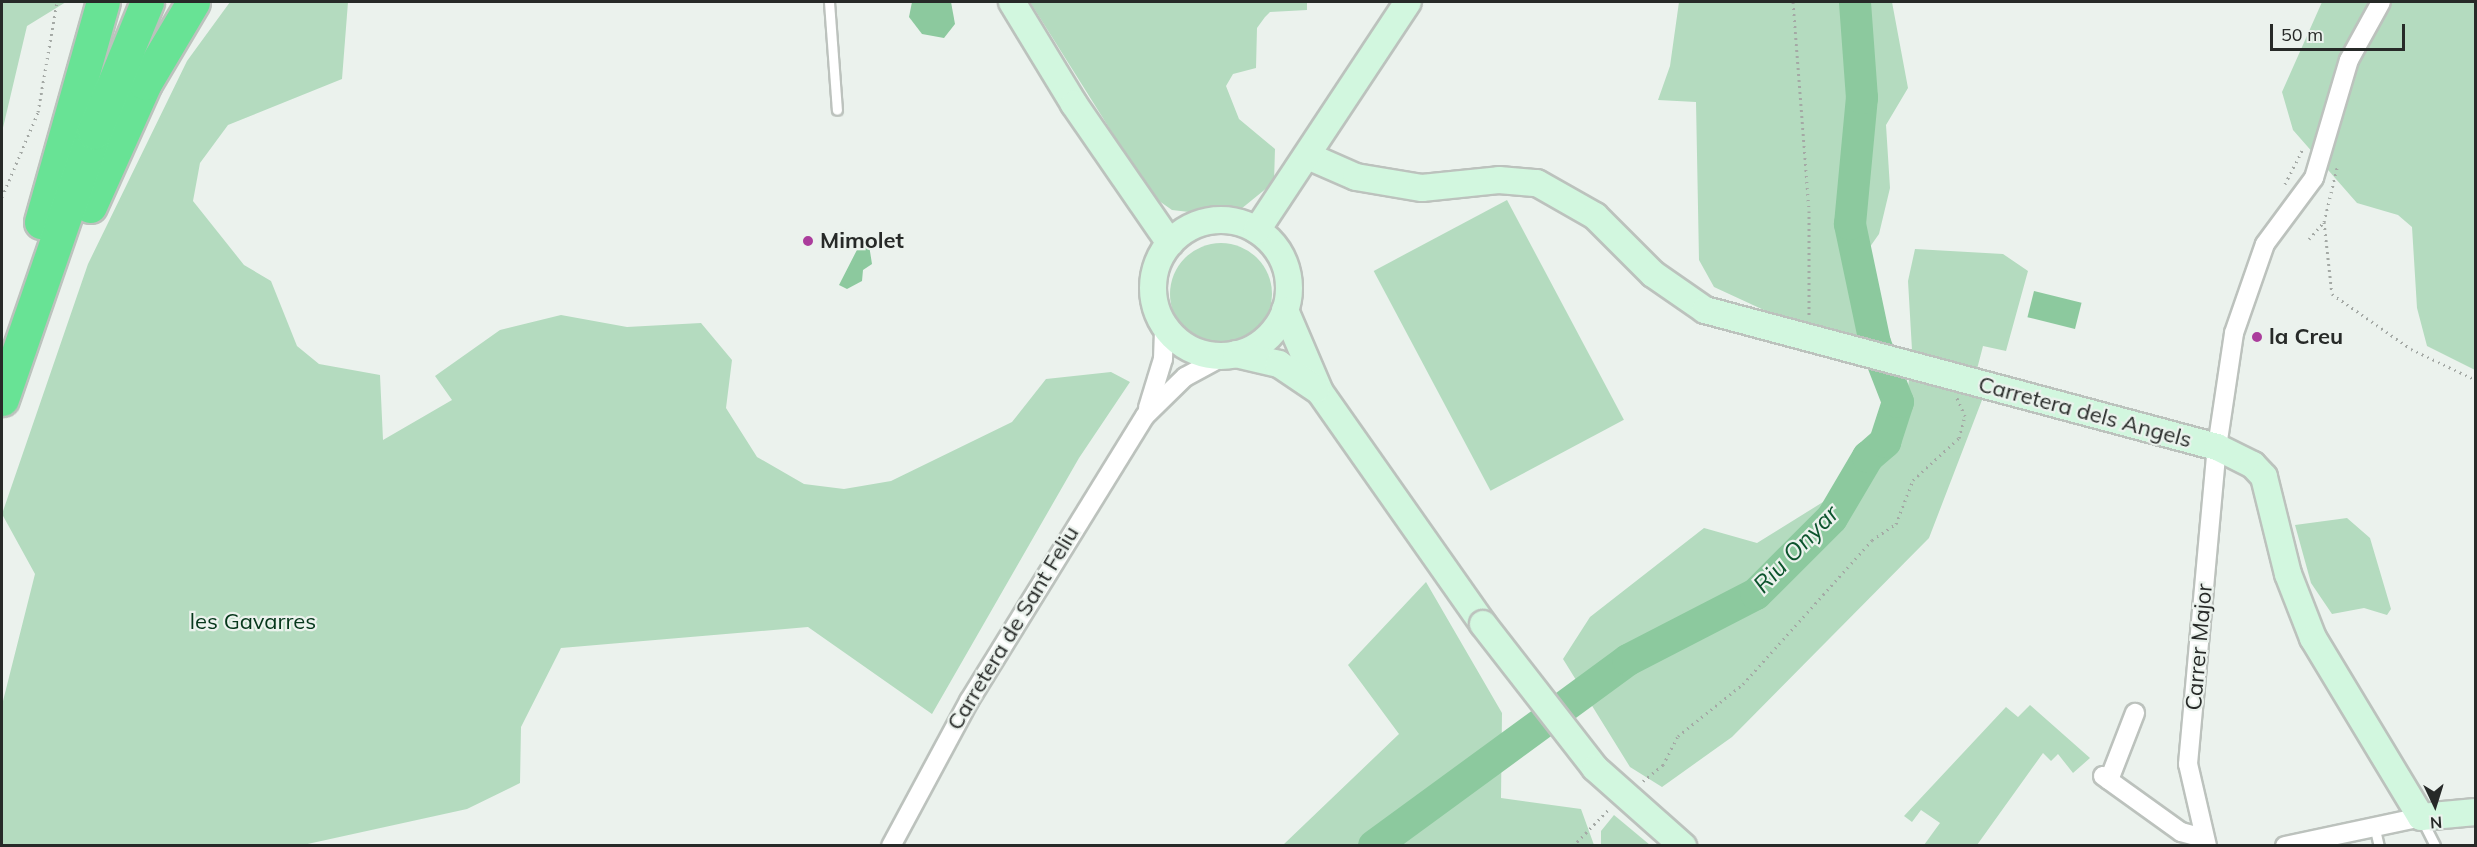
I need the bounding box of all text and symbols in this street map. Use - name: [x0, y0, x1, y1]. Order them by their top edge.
- scale bar: [2273, 12, 2408, 50]
- text: 50 m: [2281, 23, 2323, 46]
- place label: Mimolet: [820, 228, 904, 254]
- marker: Mimolet: [801, 234, 815, 248]
- place label: la Creu: [2269, 324, 2343, 350]
- marker: la Creu: [2250, 330, 2264, 344]
- street label: Carretera dels Angels: [1976, 371, 2194, 453]
- water label: Riu Onyar: [1747, 499, 1845, 599]
- street label: Carretera de Sant Feliu: [942, 521, 1084, 735]
- street label: Carrer Major: [2180, 582, 2218, 712]
- park label: les Gavarres: [190, 609, 316, 635]
- north arrow: [2405, 775, 2465, 835]
- text: N: [2430, 813, 2443, 833]

